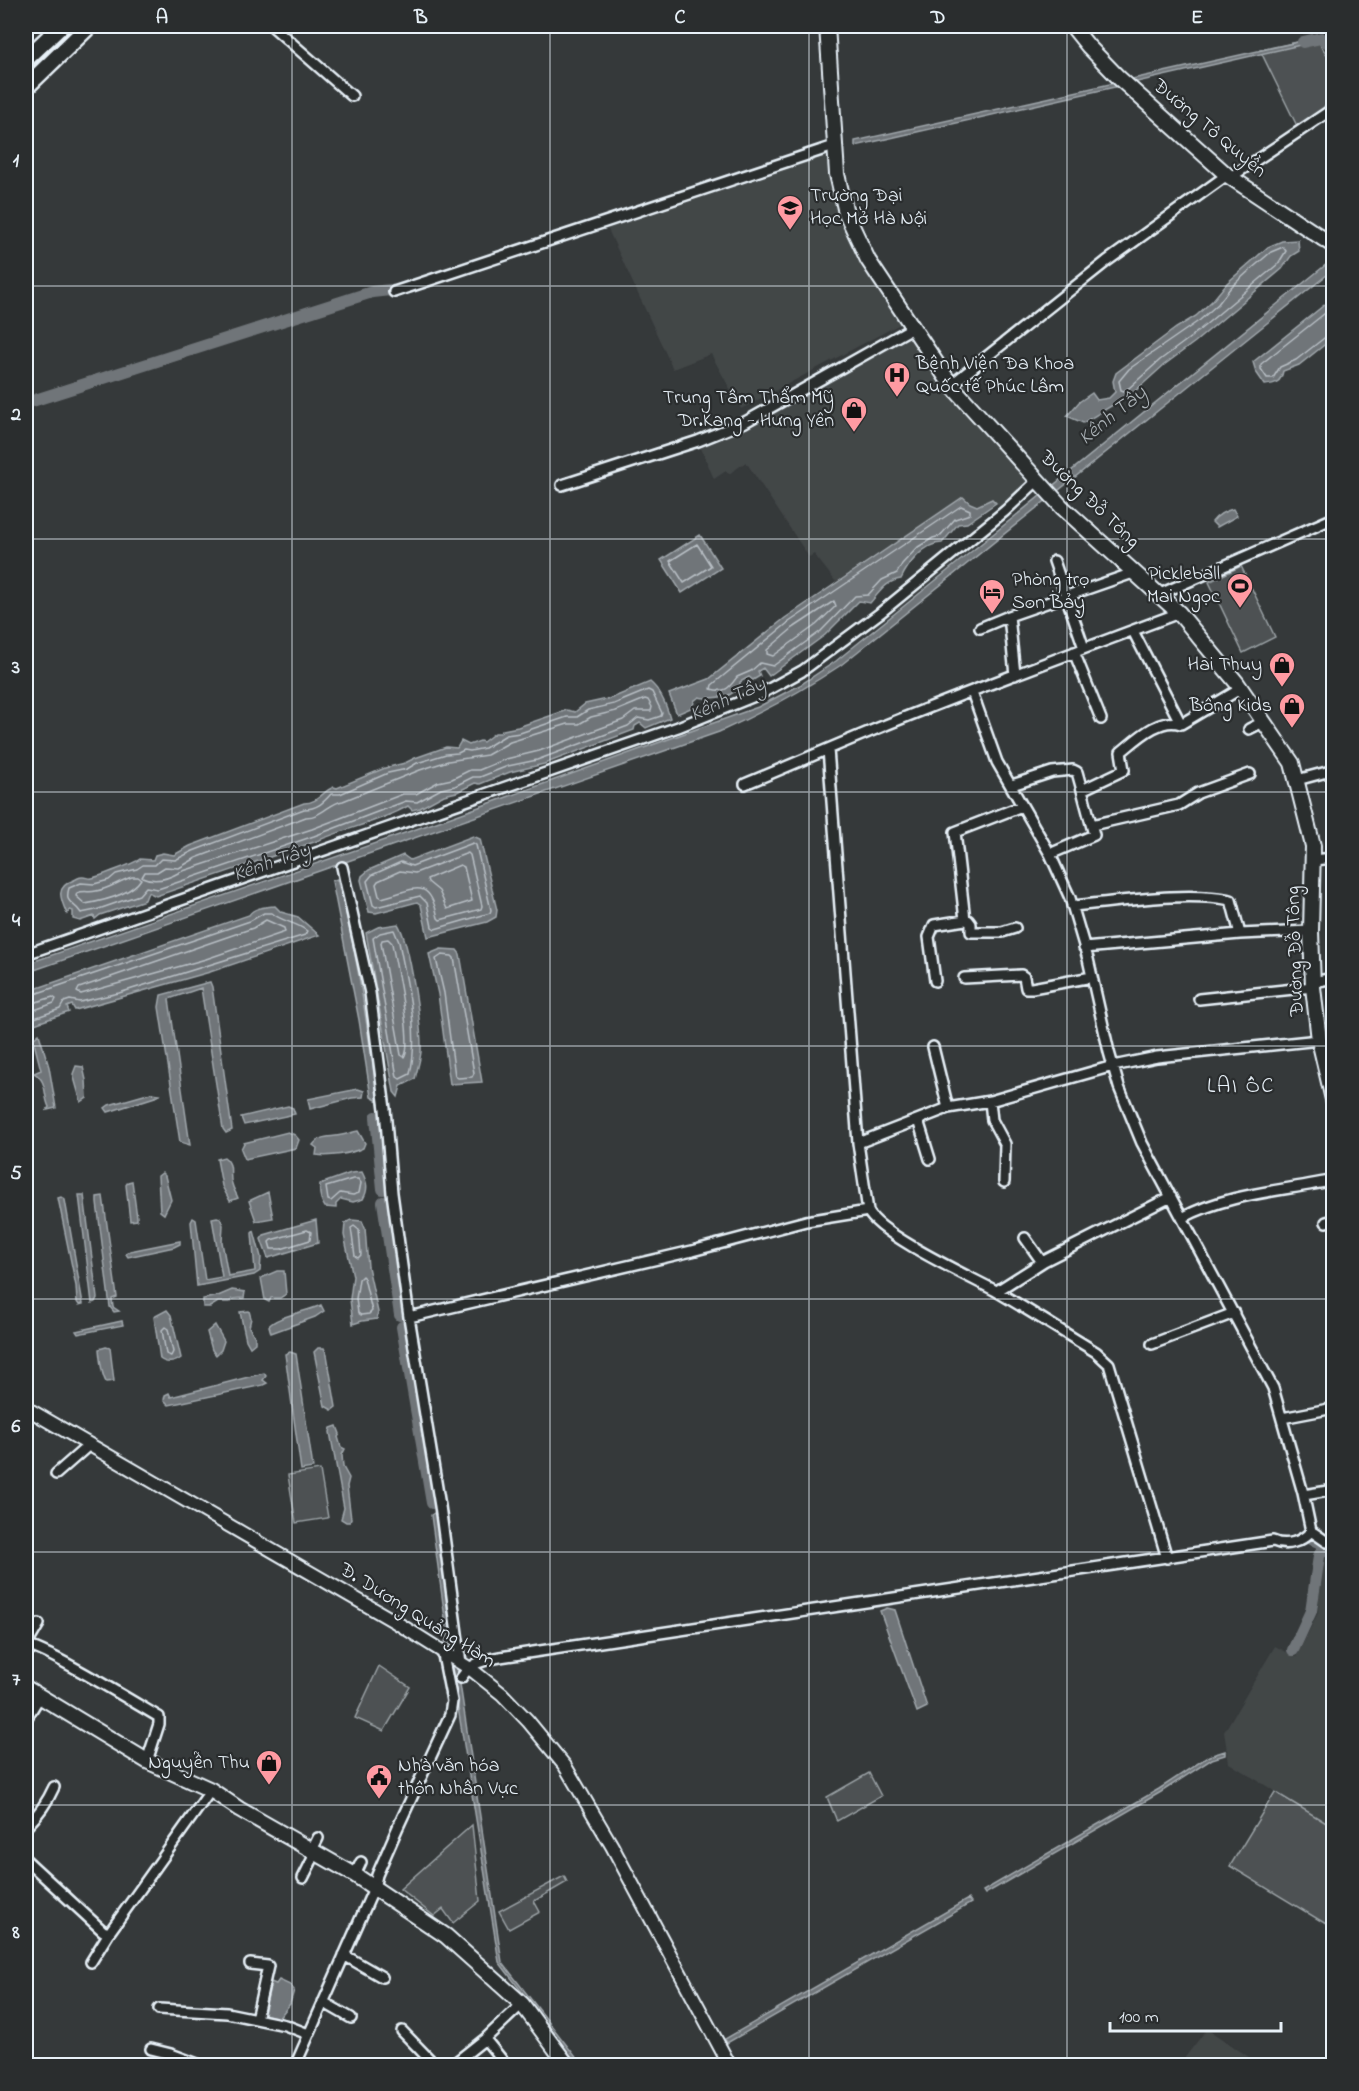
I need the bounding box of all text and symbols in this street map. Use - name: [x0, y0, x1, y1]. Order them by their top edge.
- text: A: [156, 4, 168, 33]
- text: B: [413, 4, 428, 33]
- text: C: [675, 4, 686, 33]
- text: D: [930, 4, 945, 33]
- text: E: [1191, 4, 1203, 33]
- street label: Đường Tô Quyền: [1144, 72, 1272, 186]
- text: 1: [13, 147, 20, 176]
- place label: Trường Đại Học Mở Hà Nội: [810, 182, 927, 234]
- school or university icon: Trường Đại Học Mở Hà Nội: [775, 193, 805, 231]
- place label: Bệnh Viện Đa Khoa Quốc tế Phúc Lâm: [915, 350, 1074, 402]
- hospital icon: Bệnh Viện Đa Khoa Quốc tế Phúc Lâm: [882, 360, 912, 398]
- water label: Kênh Tây: [1072, 379, 1154, 453]
- place label: Trung Tâm Thẩm Mỹ Dr.Kang - Hưng Yên: [663, 384, 834, 437]
- shop icon: Trung Tâm Thẩm Mỹ Dr.Kang - Hưng Yên: [839, 395, 869, 433]
- text: 2: [10, 401, 21, 430]
- street label: Đường Đỗ Tông: [1031, 444, 1146, 556]
- place label: Pickleball Mai Ngọc: [1147, 560, 1220, 613]
- place label: Phòng trọ Son Bảy: [1012, 566, 1089, 618]
- sports icon: Pickleball Mai Ngọc: [1225, 571, 1255, 609]
- hotel icon: Phòng trọ Son Bảy: [977, 577, 1007, 615]
- shop icon: Hai Thuy: [1267, 650, 1297, 688]
- place label: Hai Thuy: [1188, 651, 1262, 680]
- text: 3: [11, 654, 20, 683]
- water label: Kênh Tây: [685, 670, 771, 730]
- shop icon: Bông Kids: [1277, 691, 1307, 729]
- place label: Bông Kids: [1189, 692, 1272, 722]
- water label: Kênh Tây: [229, 836, 315, 890]
- street label: Đường Đỗ Tông: [1279, 885, 1314, 1018]
- text: 4: [12, 907, 21, 936]
- district label: LAI ỐC: [1207, 1071, 1275, 1103]
- text: 5: [10, 1160, 22, 1189]
- text: 6: [12, 1413, 21, 1442]
- street label: Đ. Dương Quảng Hàm: [332, 1556, 501, 1677]
- text: 7: [12, 1666, 21, 1695]
- shop icon: Nguyễn Thu: [254, 1748, 284, 1786]
- place label: Nguyễn Thu: [148, 1749, 250, 1779]
- place label: Nhà văn hóa thôn Nhân Vực: [398, 1752, 518, 1804]
- public building icon: Nhà văn hóa thôn Nhân Vực: [364, 1762, 394, 1800]
- text: 8: [11, 1919, 20, 1948]
- scale bar: [1110, 1995, 1281, 2033]
- text: 100 m: [1119, 2005, 1159, 2031]

